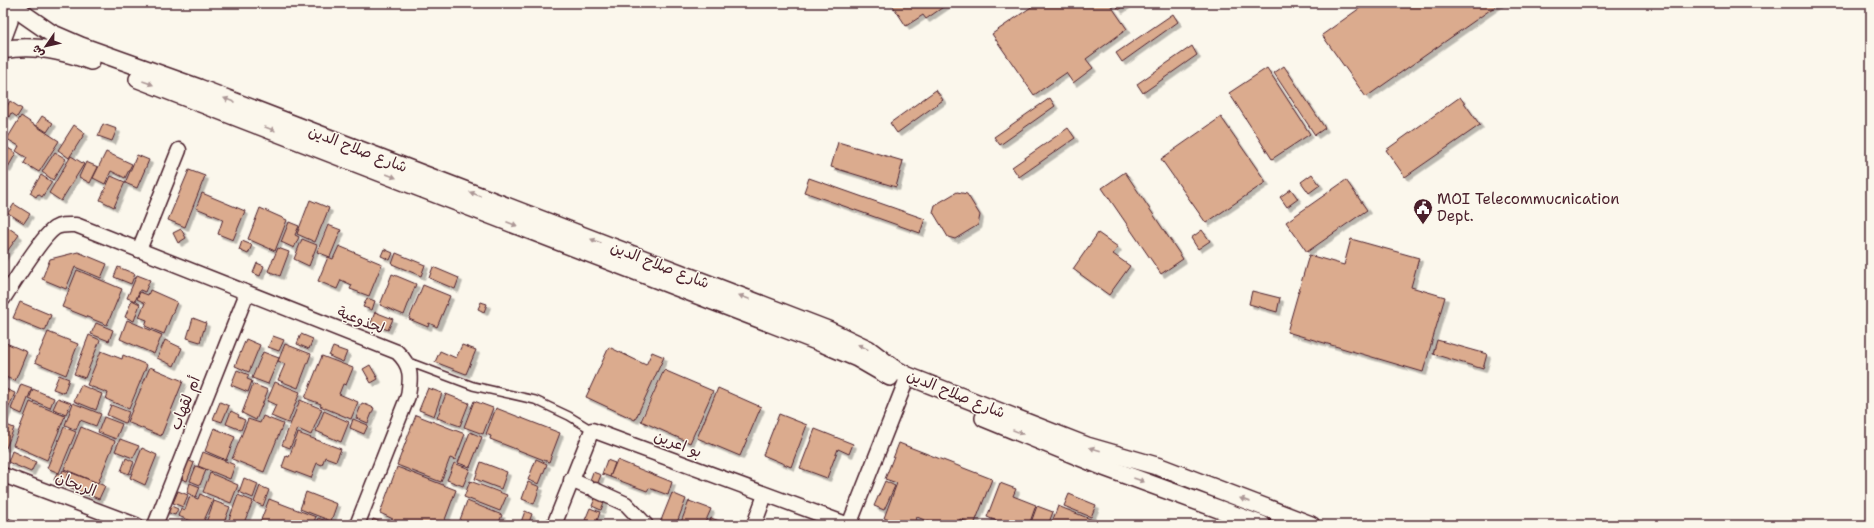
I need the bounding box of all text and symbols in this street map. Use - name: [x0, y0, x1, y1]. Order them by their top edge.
- north arrow: [26, 26, 66, 66]
- text: ش: [29, 42, 48, 61]
- one-way arrow: [143, 80, 155, 86]
- one-way arrow: [222, 96, 234, 102]
- street label: شارع صلاح الدين: [306, 121, 410, 177]
- one-way arrow: [264, 127, 276, 133]
- one-way arrow: [385, 174, 397, 180]
- place label: MOI Telecommucnication Dept.: [1437, 189, 1620, 226]
- one-way arrow: [468, 191, 480, 197]
- public building icon: MOI Telecommucnication Dept.: [1412, 197, 1434, 225]
- one-way arrow: [506, 221, 518, 227]
- one-way arrow: [590, 237, 602, 243]
- street label: شارع صلاح الدين: [608, 237, 712, 293]
- one-way arrow: [737, 294, 749, 300]
- street label: لجذوعية: [334, 302, 388, 338]
- one-way arrow: [858, 344, 869, 350]
- street label: شارع صلاح الدين: [904, 365, 1008, 423]
- street label: أم لقهاب: [165, 373, 206, 433]
- street label: بو اعرين: [651, 426, 705, 462]
- one-way arrow: [1012, 429, 1023, 435]
- one-way arrow: [1089, 446, 1101, 452]
- street label: الريحان: [53, 467, 99, 501]
- one-way arrow: [1133, 477, 1145, 483]
- one-way arrow: [1238, 496, 1250, 502]

